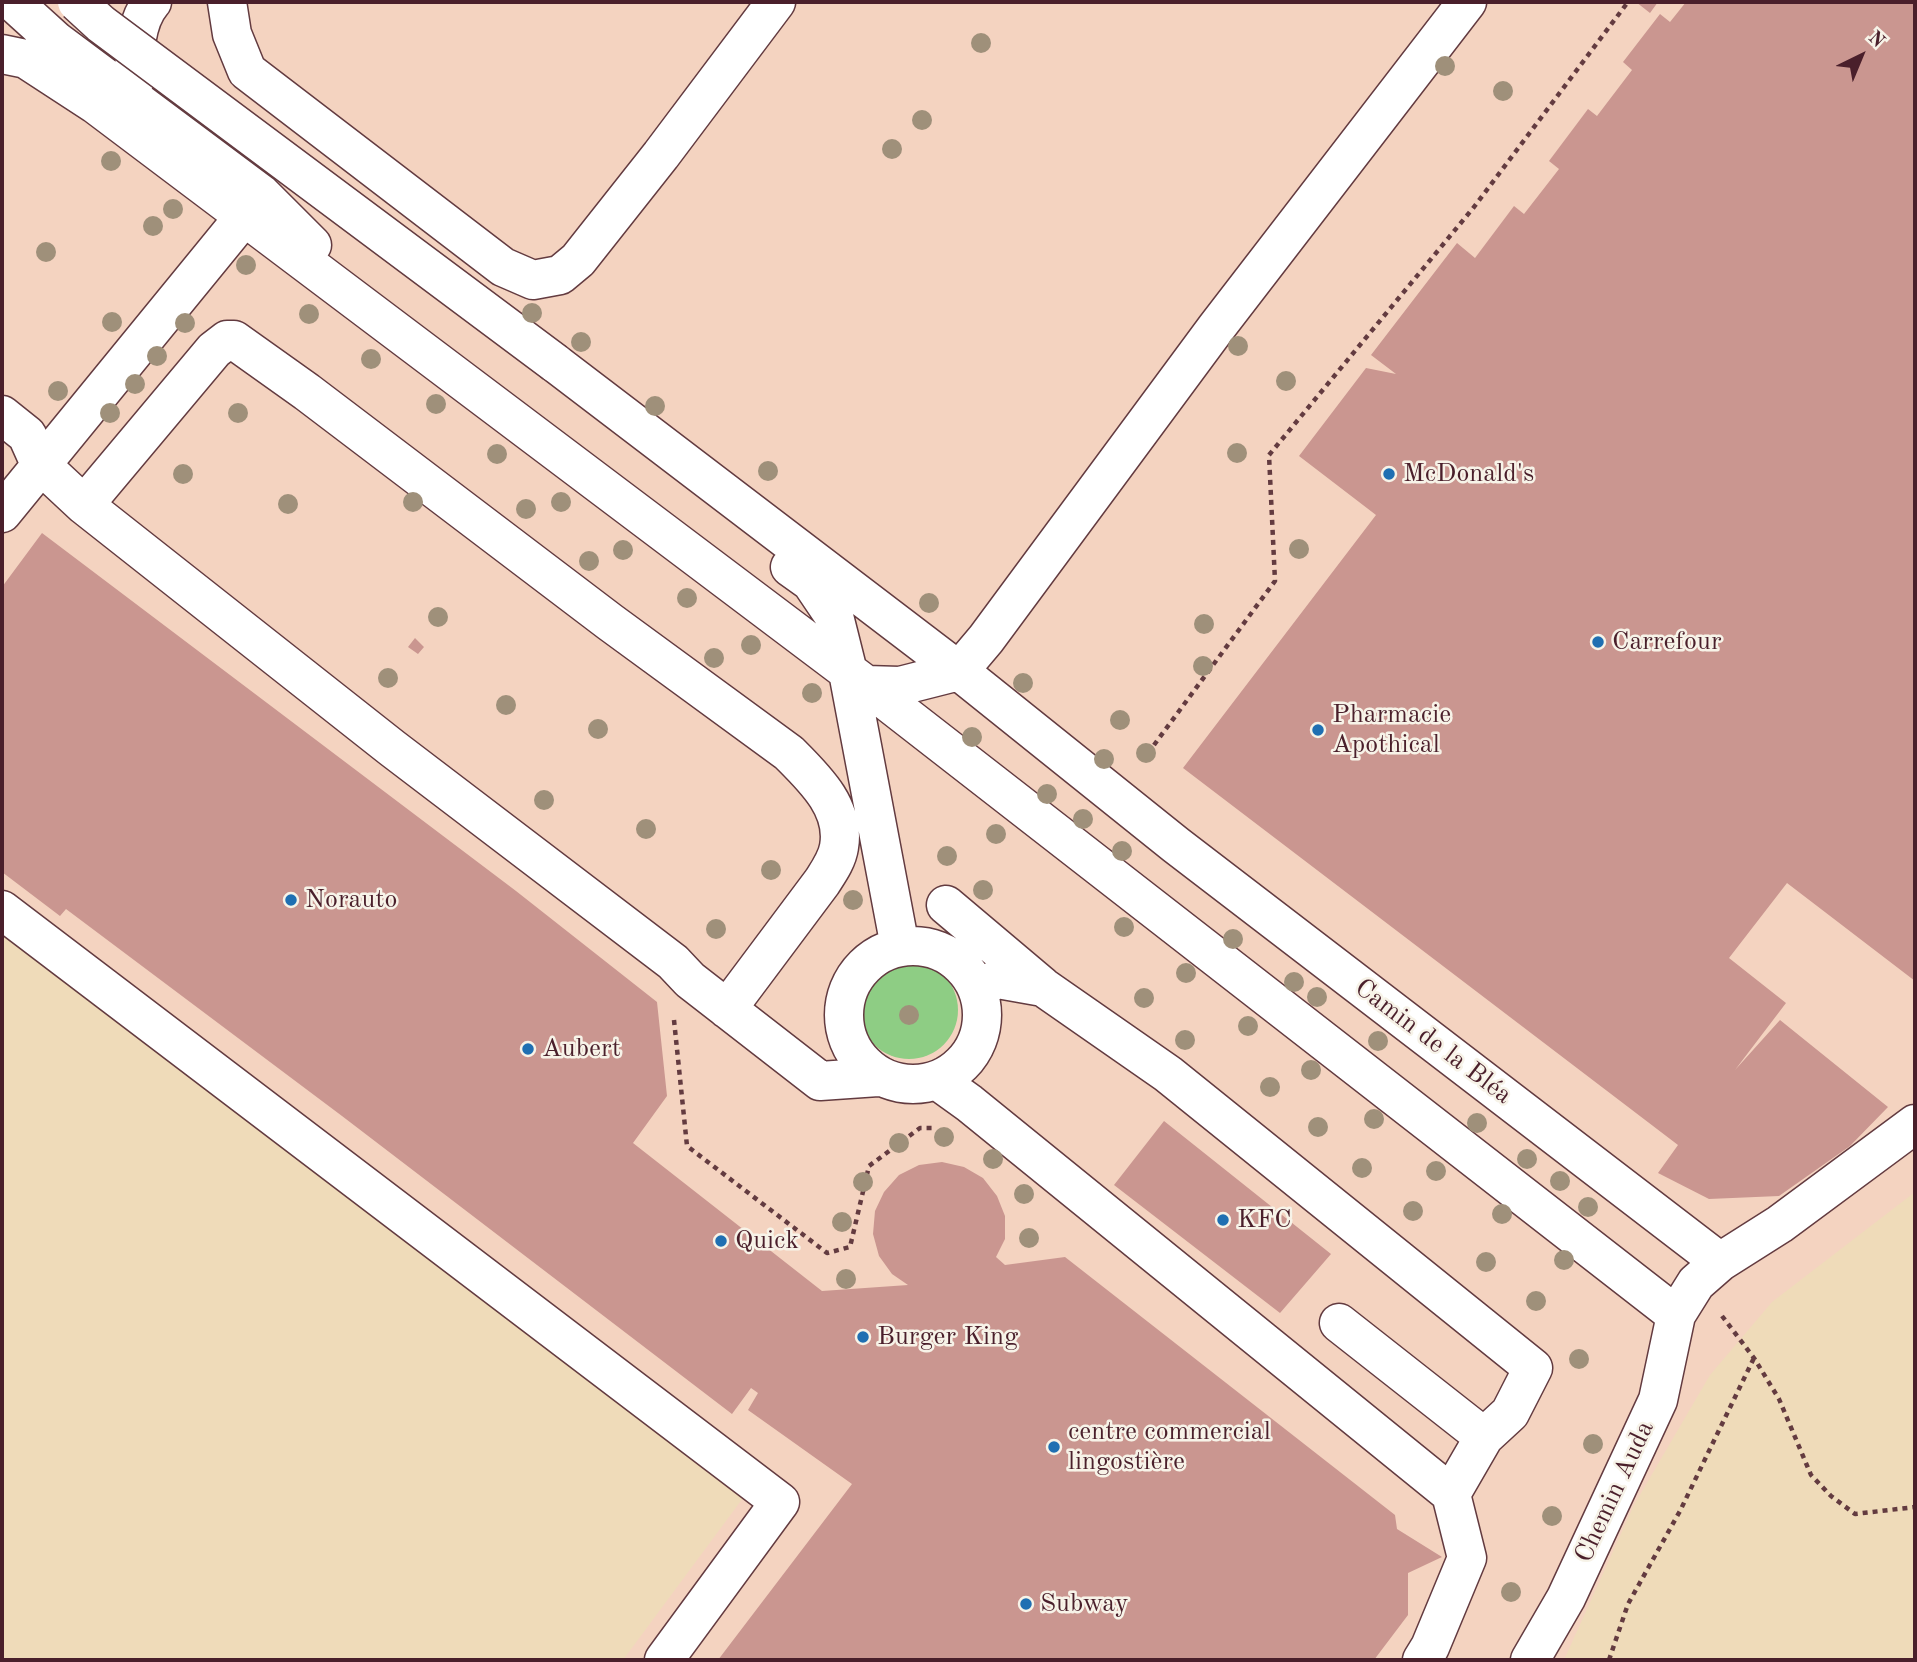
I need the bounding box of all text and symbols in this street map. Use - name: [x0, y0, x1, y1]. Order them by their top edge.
- north arrow: [1826, 21, 1896, 91]
- text: N: [1864, 28, 1887, 52]
- place label: McDonald's: [1403, 458, 1534, 490]
- marker: McDonald's: [1381, 466, 1397, 482]
- place label: Carrefour: [1612, 626, 1722, 658]
- marker: Carrefour: [1590, 634, 1606, 650]
- place label: Pharmacie Apothical: [1332, 699, 1451, 760]
- marker: Pharmacie Apothical: [1310, 722, 1326, 738]
- place label: Norauto: [305, 884, 397, 916]
- marker: Norauto: [283, 892, 299, 908]
- street label: Camin de la Bléa: [1348, 973, 1518, 1111]
- place label: Aubert: [542, 1033, 621, 1065]
- marker: Aubert: [520, 1041, 536, 1057]
- place label: KFC: [1237, 1204, 1292, 1236]
- marker: KFC: [1215, 1212, 1231, 1228]
- place label: Quick: [735, 1225, 799, 1257]
- marker: Quick: [713, 1233, 729, 1249]
- place label: Burger King: [877, 1321, 1018, 1353]
- marker: Burger King: [855, 1329, 871, 1345]
- place label: centre commercial lingostière: [1068, 1416, 1271, 1478]
- street label: Chemin Auda: [1569, 1416, 1661, 1568]
- marker: centre commercial lingostière: [1046, 1439, 1062, 1455]
- place label: Subway: [1040, 1588, 1128, 1620]
- marker: Subway: [1018, 1596, 1034, 1612]

